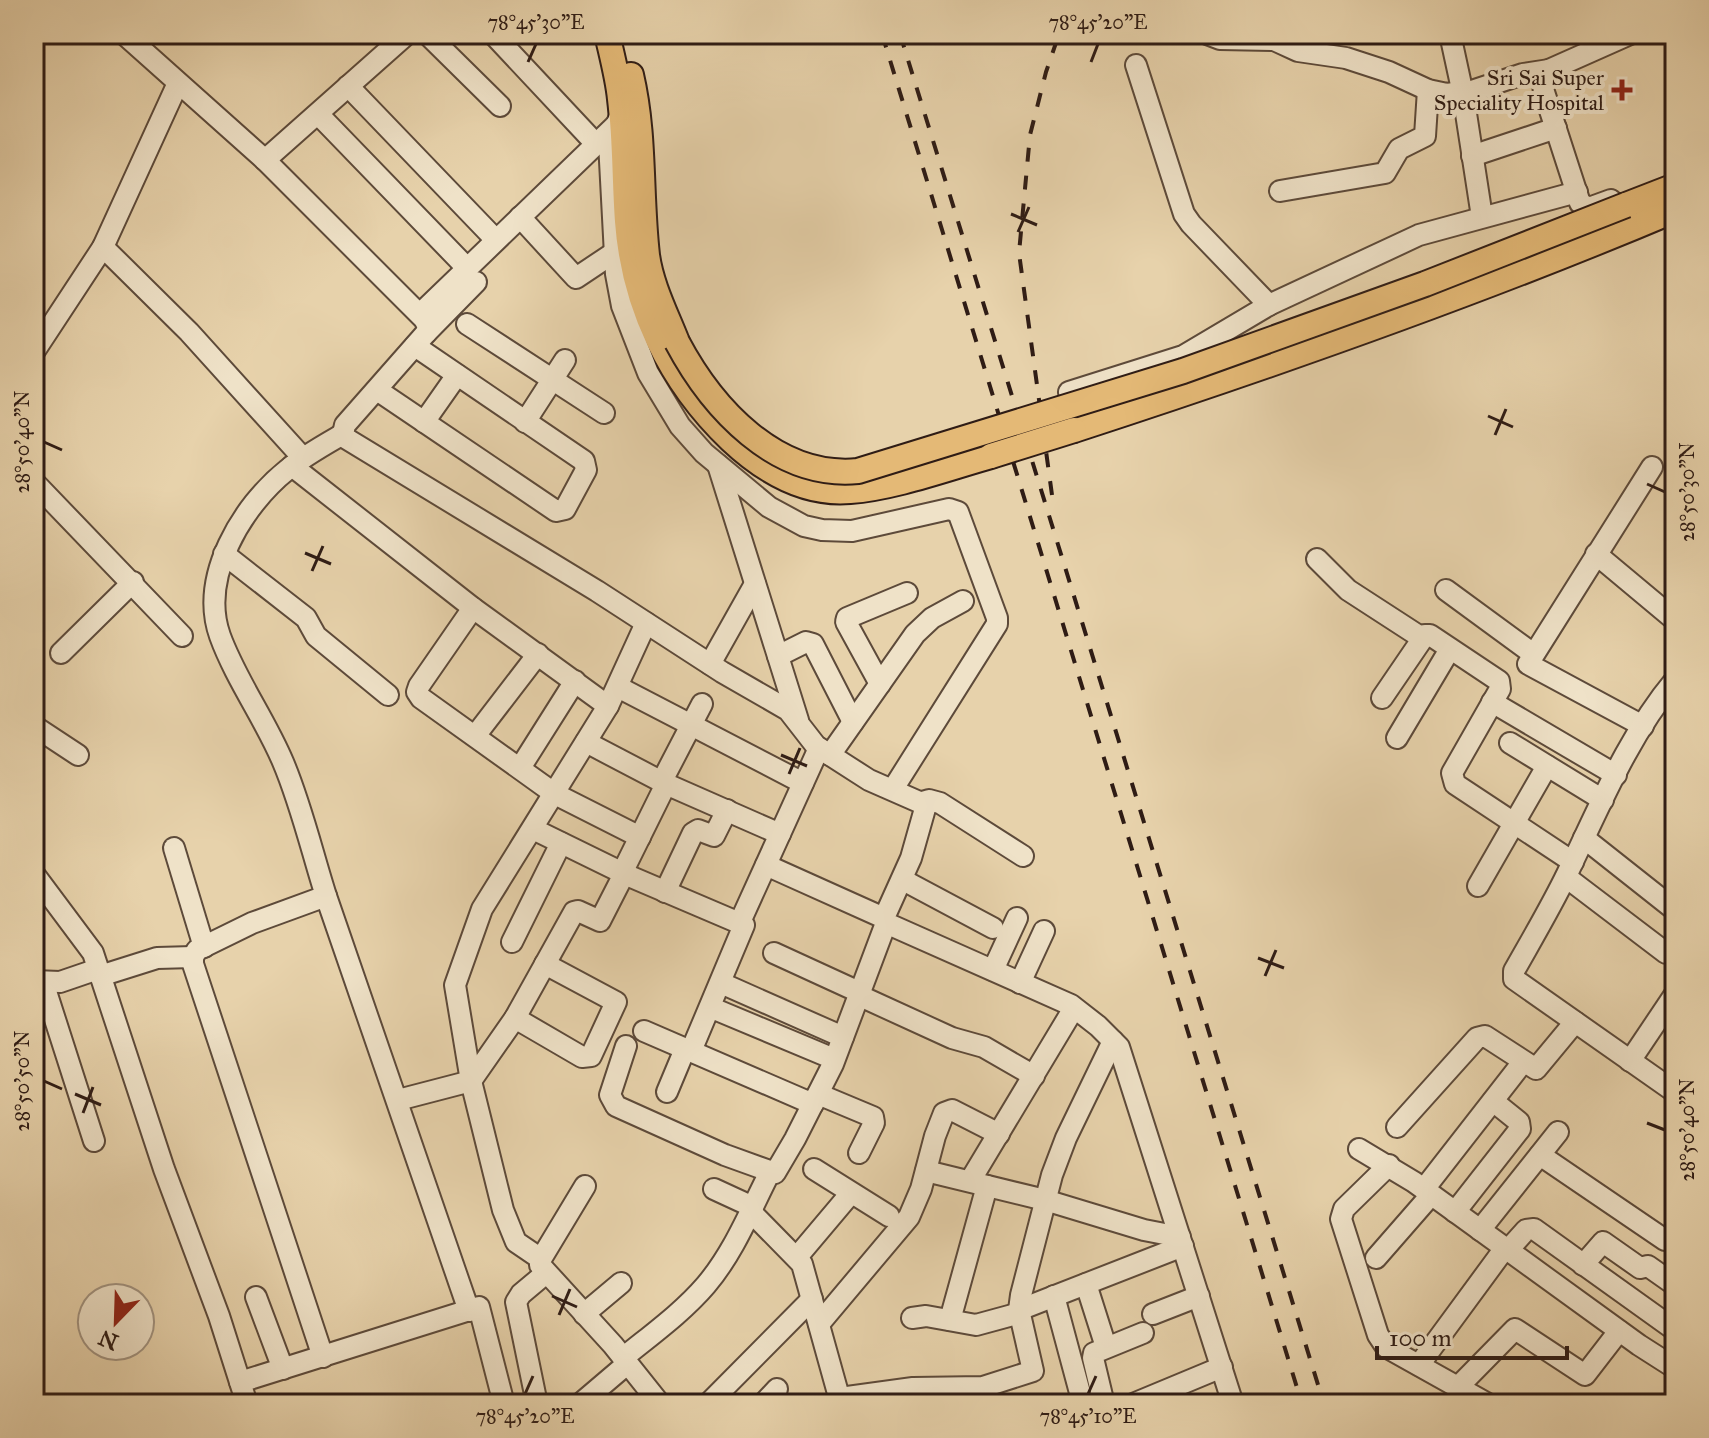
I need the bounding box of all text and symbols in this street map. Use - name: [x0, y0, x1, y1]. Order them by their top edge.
- text: 78°45'30"E: [487, 10, 585, 34]
- text: 78°45'20"E: [1048, 10, 1148, 34]
- place label: Sri Sai Super Speciality Hospital: [1434, 64, 1605, 116]
- marker: Sri Sai Super Speciality Hospital: [1611, 79, 1633, 101]
- text: 28°50'40"N: [10, 391, 34, 493]
- text: 28°50'30"N: [1675, 442, 1699, 542]
- text: 28°50'50"N: [10, 1031, 34, 1131]
- text: 28°50'40"N: [1675, 1079, 1699, 1181]
- north arrow: [76, 1282, 156, 1362]
- scale bar: [1377, 1310, 1567, 1360]
- text: 100 m: [1389, 1323, 1452, 1353]
- text: N: [94, 1324, 122, 1356]
- text: 78°45'20"E: [475, 1404, 575, 1428]
- text: 78°45'10"E: [1039, 1404, 1137, 1428]

